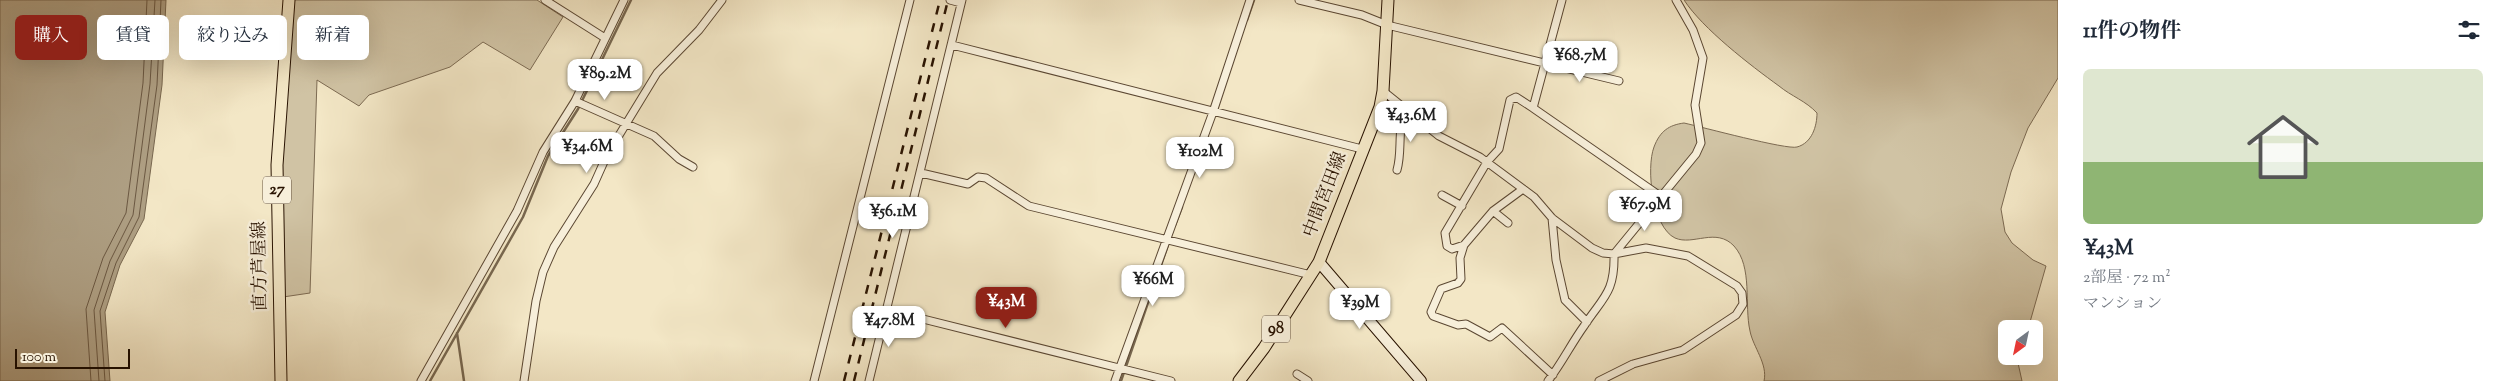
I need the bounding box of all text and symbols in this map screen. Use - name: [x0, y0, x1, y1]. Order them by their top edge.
- chip: 購入: [15, 15, 87, 60]
- chip: 賃貸: [97, 15, 169, 60]
- chip: 絞り込み: [179, 15, 287, 60]
- chip: 新着: [297, 15, 369, 60]
- icon: filters: [2455, 16, 2483, 44]
- text: 11件の物件: [2083, 17, 2181, 47]
- pin: ¥68.7M: [1539, 41, 1621, 83]
- text: ¥68.7M: [1554, 45, 1606, 68]
- pin: ¥89.2M: [564, 58, 646, 101]
- text: ¥89.2M: [578, 63, 632, 86]
- pin: ¥43.6M: [1370, 100, 1452, 143]
- icon: home: [2238, 102, 2328, 192]
- text: ¥43.6M: [1386, 105, 1436, 128]
- pin: ¥34.6M: [546, 132, 628, 174]
- text: ¥34.6M: [561, 136, 613, 159]
- pin: ¥102M: [1165, 136, 1235, 179]
- text: ¥102M: [1177, 141, 1223, 164]
- street label: 中間宮田線: [1298, 148, 1354, 242]
- road number: 27: [263, 176, 291, 204]
- pin: ¥67.9M: [1604, 190, 1686, 232]
- text: ¥67.9M: [1619, 194, 1671, 217]
- pin: ¥56.1M: [852, 196, 934, 239]
- text: ¥56.1M: [869, 201, 917, 224]
- street label: 直方芦屋線: [247, 221, 275, 311]
- text: ¥43M: [2083, 234, 2134, 264]
- pin: ¥66M: [1123, 264, 1183, 307]
- text: 2部屋 · 72 m²: [2083, 267, 2171, 290]
- text: ¥66M: [1132, 269, 1174, 292]
- pin: ¥43M: [976, 286, 1036, 329]
- pin: ¥39M: [1330, 288, 1390, 330]
- text: ¥43M: [987, 291, 1025, 314]
- text: ¥39M: [1340, 292, 1380, 315]
- text: マンション: [2083, 293, 2162, 316]
- pin: ¥47.8M: [848, 306, 930, 348]
- text: ¥47.8M: [863, 310, 915, 333]
- road number: 98: [1262, 316, 1290, 342]
- north arrow: [1998, 320, 2042, 365]
- map controls: [1998, 320, 2043, 365]
- scale bar: [15, 346, 130, 369]
- text: 100 m: [22, 348, 56, 368]

